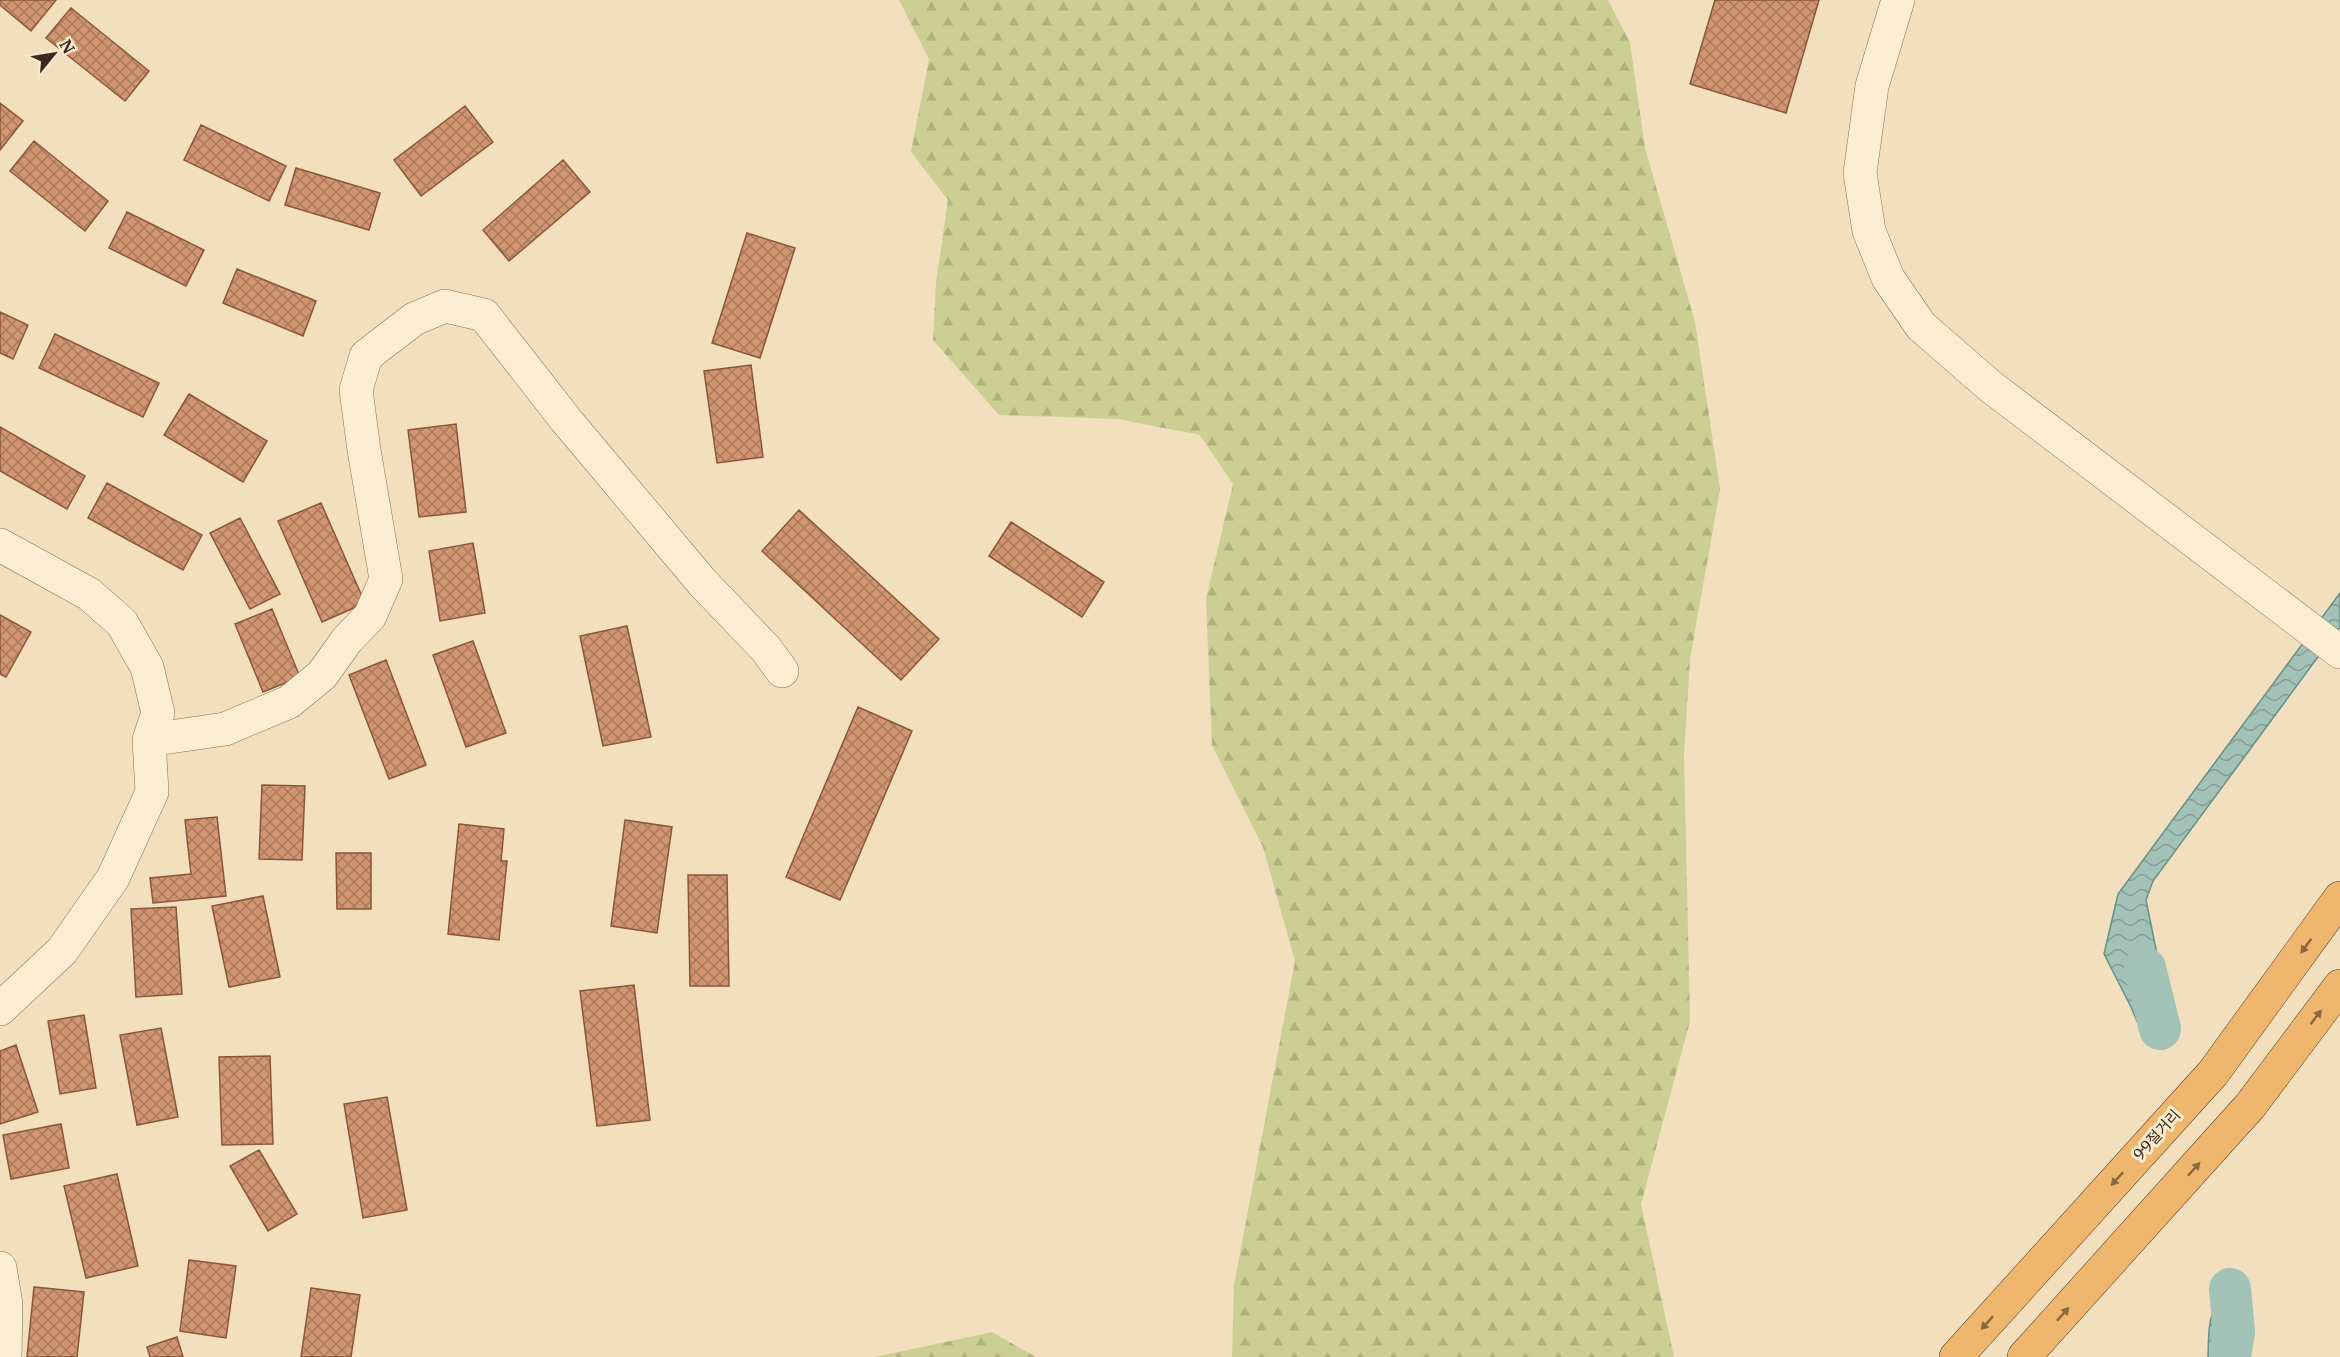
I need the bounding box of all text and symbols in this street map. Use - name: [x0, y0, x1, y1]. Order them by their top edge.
- north arrow: [24, 24, 84, 84]
- text: N: [55, 36, 79, 57]
- one-way arrow: [2300, 938, 2312, 953]
- one-way arrow: [2310, 1010, 2322, 1025]
- street label: 9·9절거리: [2129, 1106, 2184, 1164]
- one-way arrow: [2187, 1162, 2200, 1177]
- one-way arrow: [2110, 1171, 2124, 1186]
- one-way arrow: [2056, 1306, 2070, 1321]
- one-way arrow: [1980, 1316, 1994, 1331]

